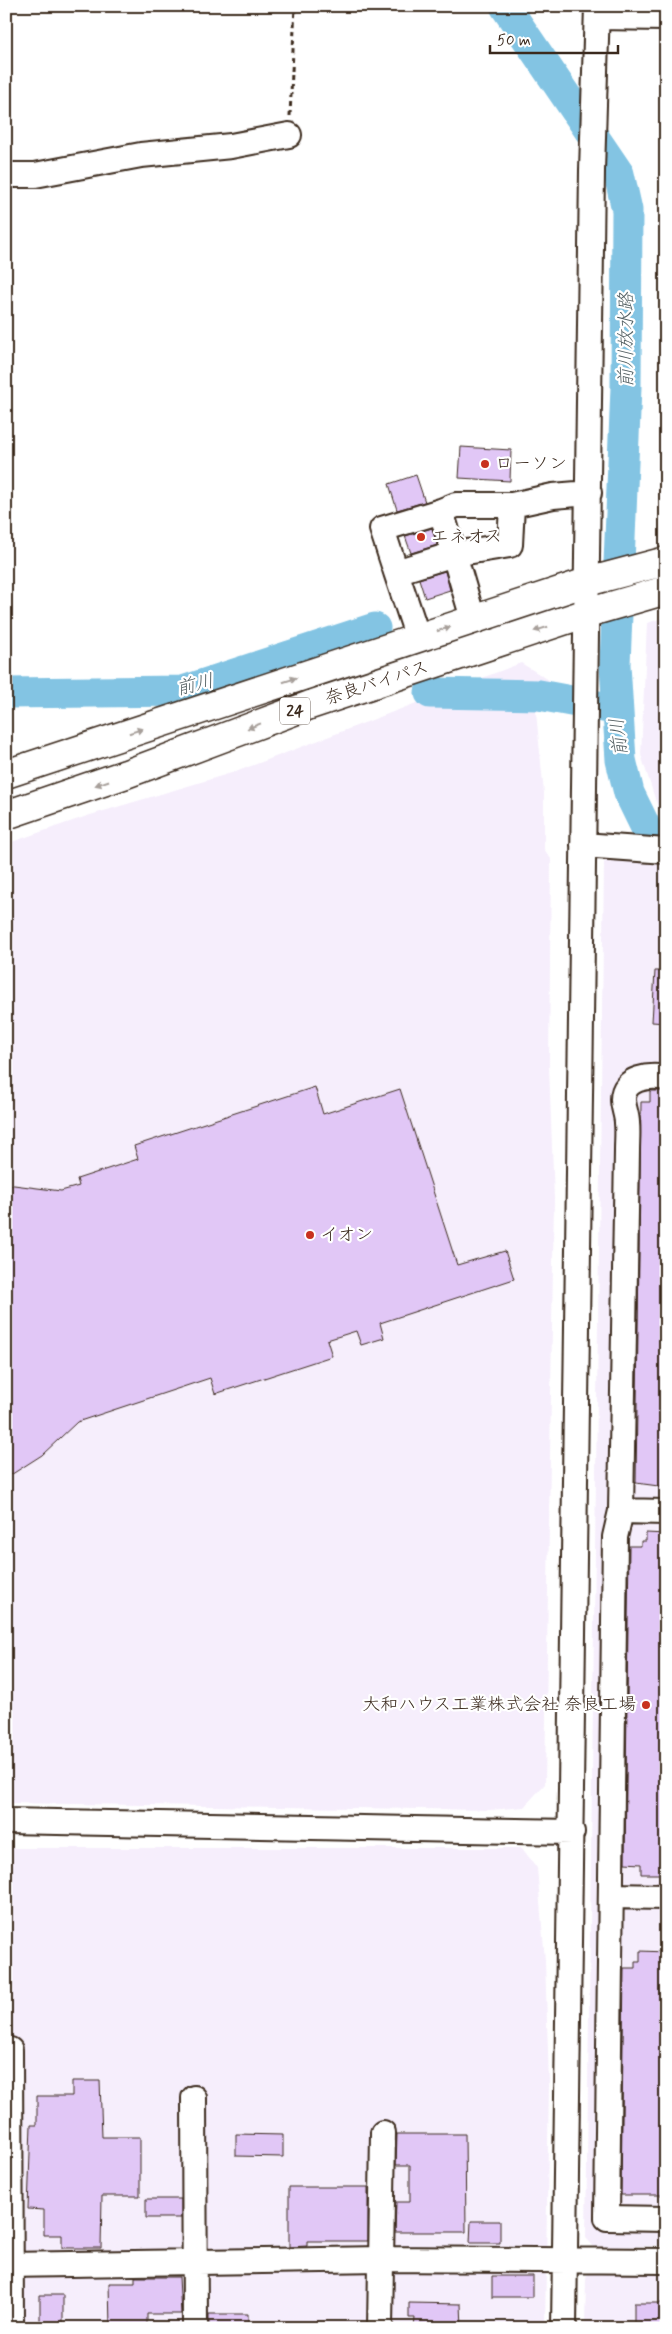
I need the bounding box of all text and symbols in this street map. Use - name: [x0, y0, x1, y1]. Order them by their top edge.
- scale bar: [490, 22, 617, 54]
- text: 50 m: [497, 31, 531, 51]
- water label: 前川放水路: [614, 292, 639, 388]
- place label: ローソン: [495, 452, 567, 476]
- marker: ローソン: [479, 458, 491, 470]
- place label: エネオス: [431, 525, 502, 549]
- marker: エネオス: [415, 531, 427, 543]
- one-way arrow: [437, 625, 452, 633]
- one-way arrow: [533, 626, 548, 633]
- street label: 奈良バイパス: [322, 655, 432, 711]
- water label: 前川: [174, 669, 216, 701]
- one-way arrow: [282, 676, 297, 683]
- road number: 24: [280, 698, 310, 724]
- water label: 前川: [604, 717, 634, 757]
- one-way arrow: [247, 723, 262, 730]
- one-way arrow: [128, 727, 143, 735]
- one-way arrow: [94, 779, 109, 787]
- place label: イオン: [320, 1223, 373, 1247]
- marker: イオン: [304, 1229, 316, 1241]
- place label: 大和ハウス工業株式会社 奈良工場: [362, 1693, 636, 1717]
- marker: 大和ハウス工業株式会社 奈良工場: [640, 1699, 652, 1711]

